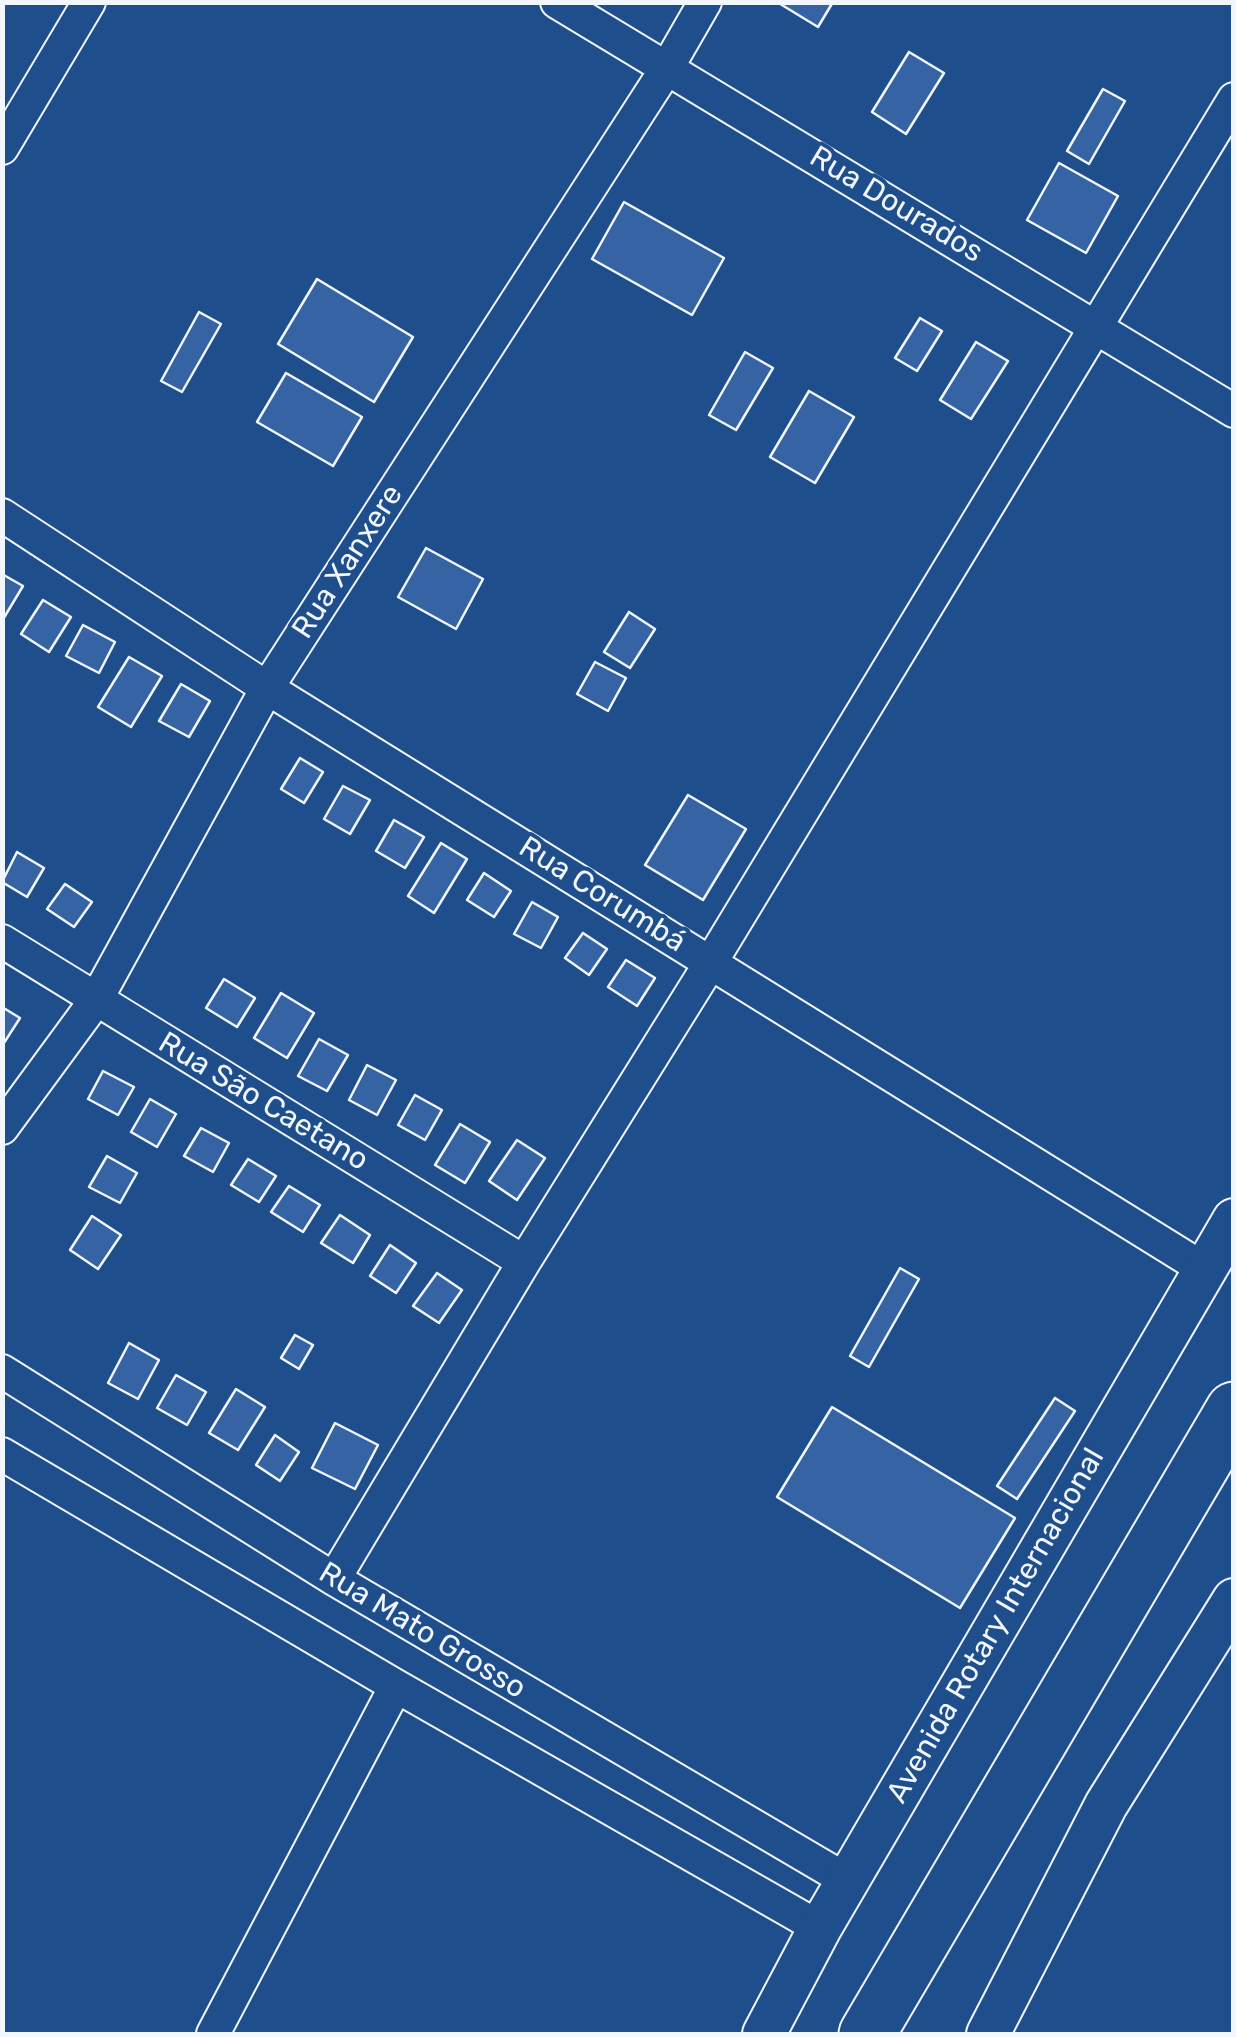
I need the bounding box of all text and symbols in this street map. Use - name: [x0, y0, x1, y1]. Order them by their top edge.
- street label: Rua Dourados: [803, 139, 989, 271]
- street label: Rua Xanxere: [285, 479, 411, 645]
- street label: Rua Corumbá: [512, 830, 692, 960]
- street label: Rua São Caetano: [152, 1025, 374, 1179]
- street label: Avenida Rotary Internacional: [880, 1442, 1112, 1810]
- street label: Rua Mato Grosso: [312, 1555, 532, 1707]

